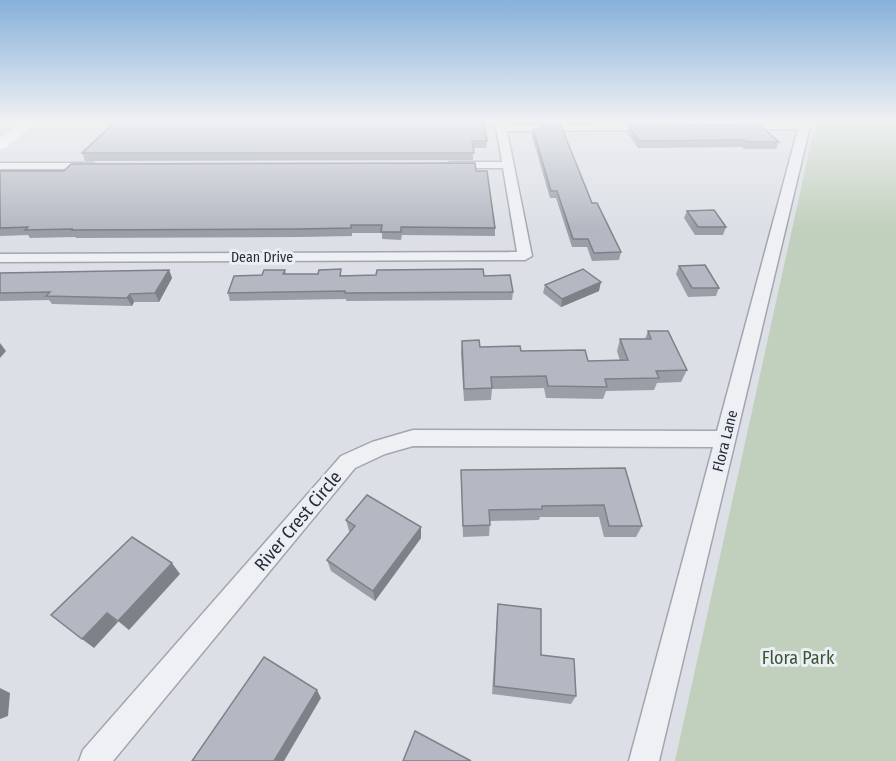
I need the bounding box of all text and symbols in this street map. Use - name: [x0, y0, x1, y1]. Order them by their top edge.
- street label: Dean Drive: [231, 249, 293, 266]
- street label: Flora Lane: [709, 408, 741, 474]
- street label: River Crest Circle: [250, 466, 346, 575]
- park label: Flora Park: [762, 647, 835, 669]

